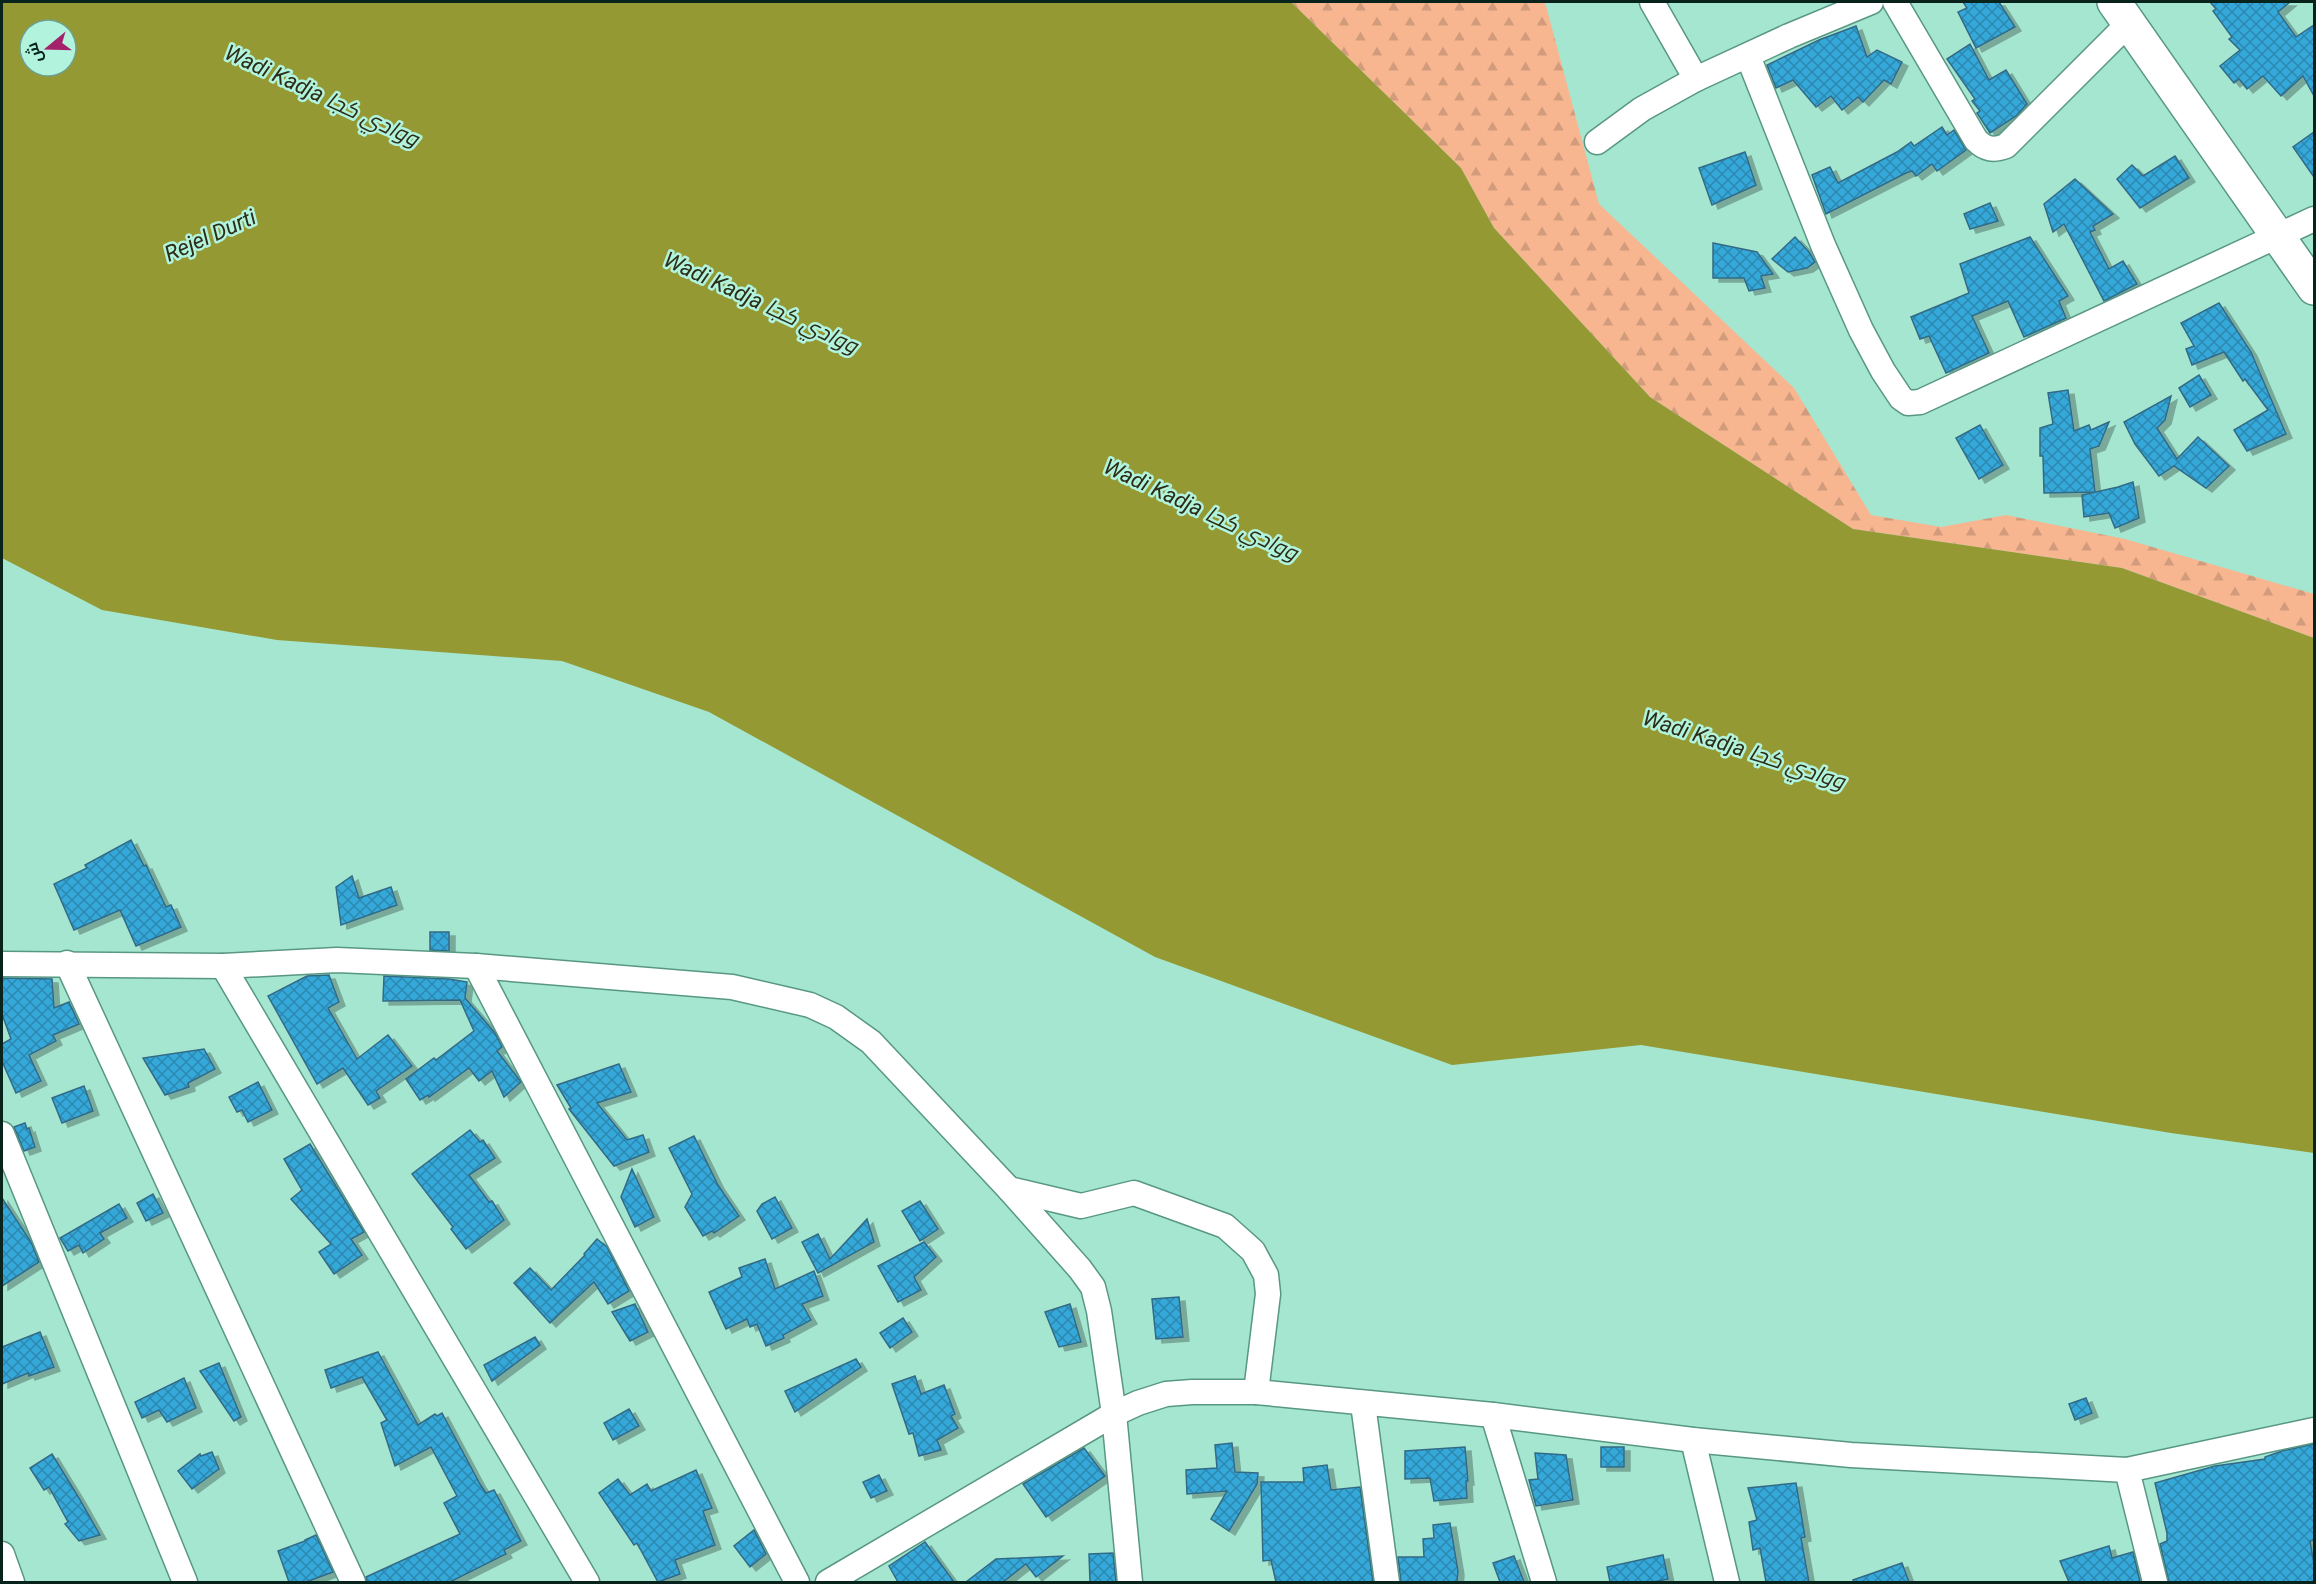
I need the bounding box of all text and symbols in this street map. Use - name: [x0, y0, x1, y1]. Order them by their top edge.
- north arrow: [18, 18, 78, 78]
- text: ش: [22, 40, 47, 66]
- water label: Wadi Kadja ووادي كجا: [219, 40, 425, 157]
- water label: Rejel Durti: [161, 204, 260, 267]
- water label: Wadi Kadja ووادي كجا: [658, 247, 864, 364]
- water label: Wadi Kadja ووادي كجا: [1098, 454, 1304, 571]
- water label: Wadi Kadja ووادي كجا: [1638, 705, 1850, 799]

